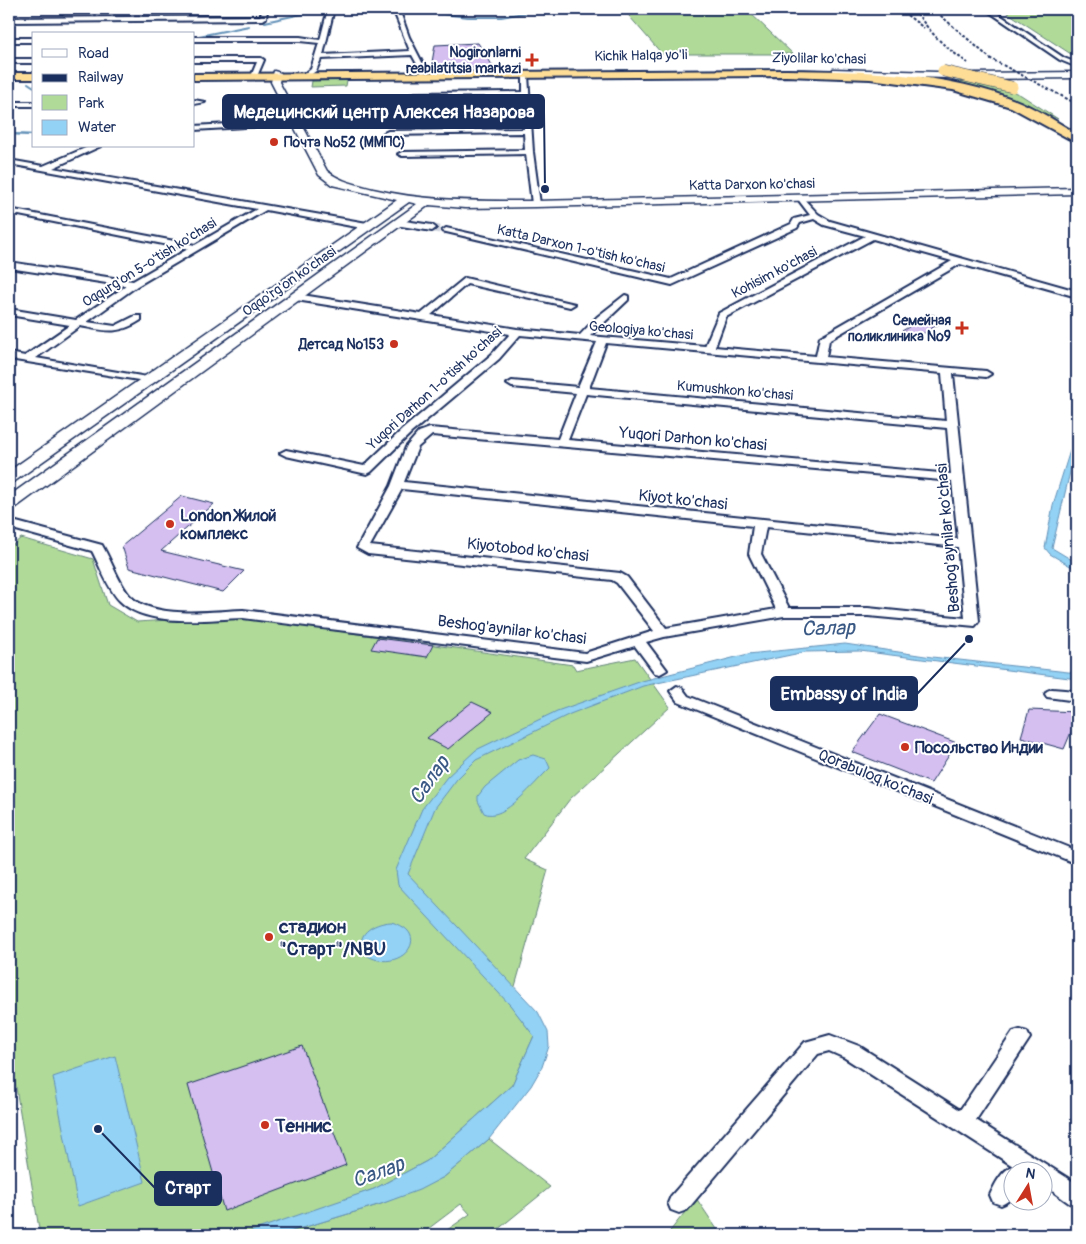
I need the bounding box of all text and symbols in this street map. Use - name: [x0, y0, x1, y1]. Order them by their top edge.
- legend: [32, 32, 195, 148]
- text: Road: [78, 44, 109, 63]
- place label: Nogironlarni reabilatitsia markazi: [406, 44, 522, 77]
- street label: Kichik Halqa yo'li: [594, 46, 688, 65]
- street label: Ziyolilar ko'chasi: [772, 49, 867, 68]
- marker: Nogironlarni reabilatitsia markazi: [525, 53, 539, 67]
- text: Railway: [78, 68, 124, 87]
- text: Park: [78, 94, 105, 113]
- callout: Медецинский центр Алексея Назарова: [223, 95, 544, 128]
- text: Медецинский центр Алексея Назарова: [233, 101, 535, 124]
- text: Water: [78, 118, 117, 137]
- place label: Почта №52 (ММПС): [284, 134, 406, 151]
- marker: Почта №52 (ММПС): [268, 136, 280, 148]
- street label: Katta Darxon ko'chasi: [689, 175, 816, 194]
- street label: Oqqurg'on 5-o'tish ko'chasi: [79, 214, 220, 311]
- street label: Katta Darxon 1-o'tish ko'chasi: [495, 221, 667, 276]
- street label: Oqqo'rg'on ko'chasi: [239, 242, 340, 320]
- street label: Kohisim ko'chasi: [729, 243, 820, 302]
- place label: Семейная поликлиника №9: [848, 312, 951, 345]
- street label: Geologiya ko'chasi: [588, 317, 694, 344]
- marker: Семейная поликлиника №9: [955, 321, 969, 335]
- street label: Yuqori Darhon 1-o'tish ko'chasi: [363, 323, 506, 454]
- place label: Детсад №153: [298, 336, 384, 353]
- marker: Детсад №153: [388, 338, 400, 350]
- street label: Kumushkon ko'chasi: [676, 377, 794, 404]
- street label: Yuqori Darhon ko'chasi: [617, 422, 768, 455]
- street label: Beshog'aynilar ko'chasi: [932, 462, 964, 613]
- street label: Kiyot ko'chasi: [637, 485, 729, 515]
- place label: London Жилой комплекс: [180, 506, 277, 544]
- marker: London Жилой комплекс: [164, 518, 176, 530]
- street label: Kiyotobod ko'chasi: [466, 534, 590, 566]
- street label: Beshog'aynilar ko'chasi: [436, 611, 587, 649]
- water label: Салар: [801, 615, 856, 642]
- callout: Embassy of India: [771, 677, 917, 710]
- text: Embassy of India: [781, 683, 908, 706]
- place label: Посольство Индии: [915, 738, 1044, 758]
- marker: Посольство Индии: [899, 741, 911, 753]
- street label: Qorabuloq ko'chasi: [815, 745, 936, 809]
- water label: Салар: [403, 750, 457, 810]
- place label: стадион "Старт"/NBU: [278, 915, 386, 961]
- marker: стадион "Старт"/NBU: [263, 931, 275, 943]
- place label: Теннис: [274, 1114, 332, 1138]
- marker: Теннис: [259, 1119, 271, 1131]
- water label: Салар: [348, 1150, 409, 1194]
- north arrow: [1004, 1162, 1054, 1212]
- text: N: [1024, 1164, 1037, 1183]
- callout: Старт: [155, 1172, 221, 1205]
- text: Старт: [165, 1177, 212, 1200]

